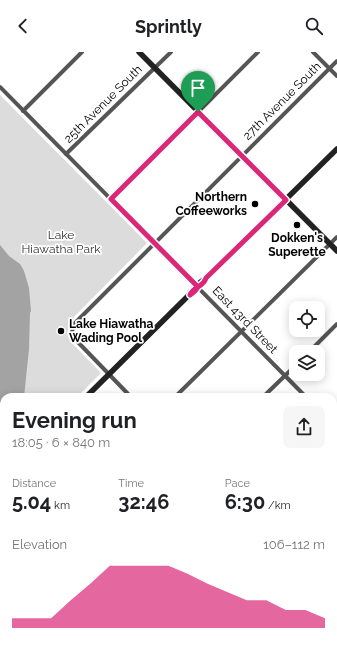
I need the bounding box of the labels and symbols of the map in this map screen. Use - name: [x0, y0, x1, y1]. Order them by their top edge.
- street label: 27th Avenue South: [240, 59, 324, 143]
- street label: 25th Avenue South: [61, 62, 145, 146]
- pin: [181, 71, 215, 112]
- place label: Northern Coffeeworks: [175, 190, 247, 218]
- marker: Northern Coffeeworks: [250, 199, 260, 209]
- marker: Dokken's Superette: [292, 220, 302, 230]
- park label: Lake Hiawatha Park: [21, 228, 101, 256]
- place label: Dokken's Superette: [268, 231, 326, 259]
- street label: East 43rd Street: [210, 284, 280, 356]
- place label: Lake Hiawatha Wading Pool: [69, 317, 154, 345]
- marker: Lake Hiawatha Wading Pool: [56, 326, 66, 336]

